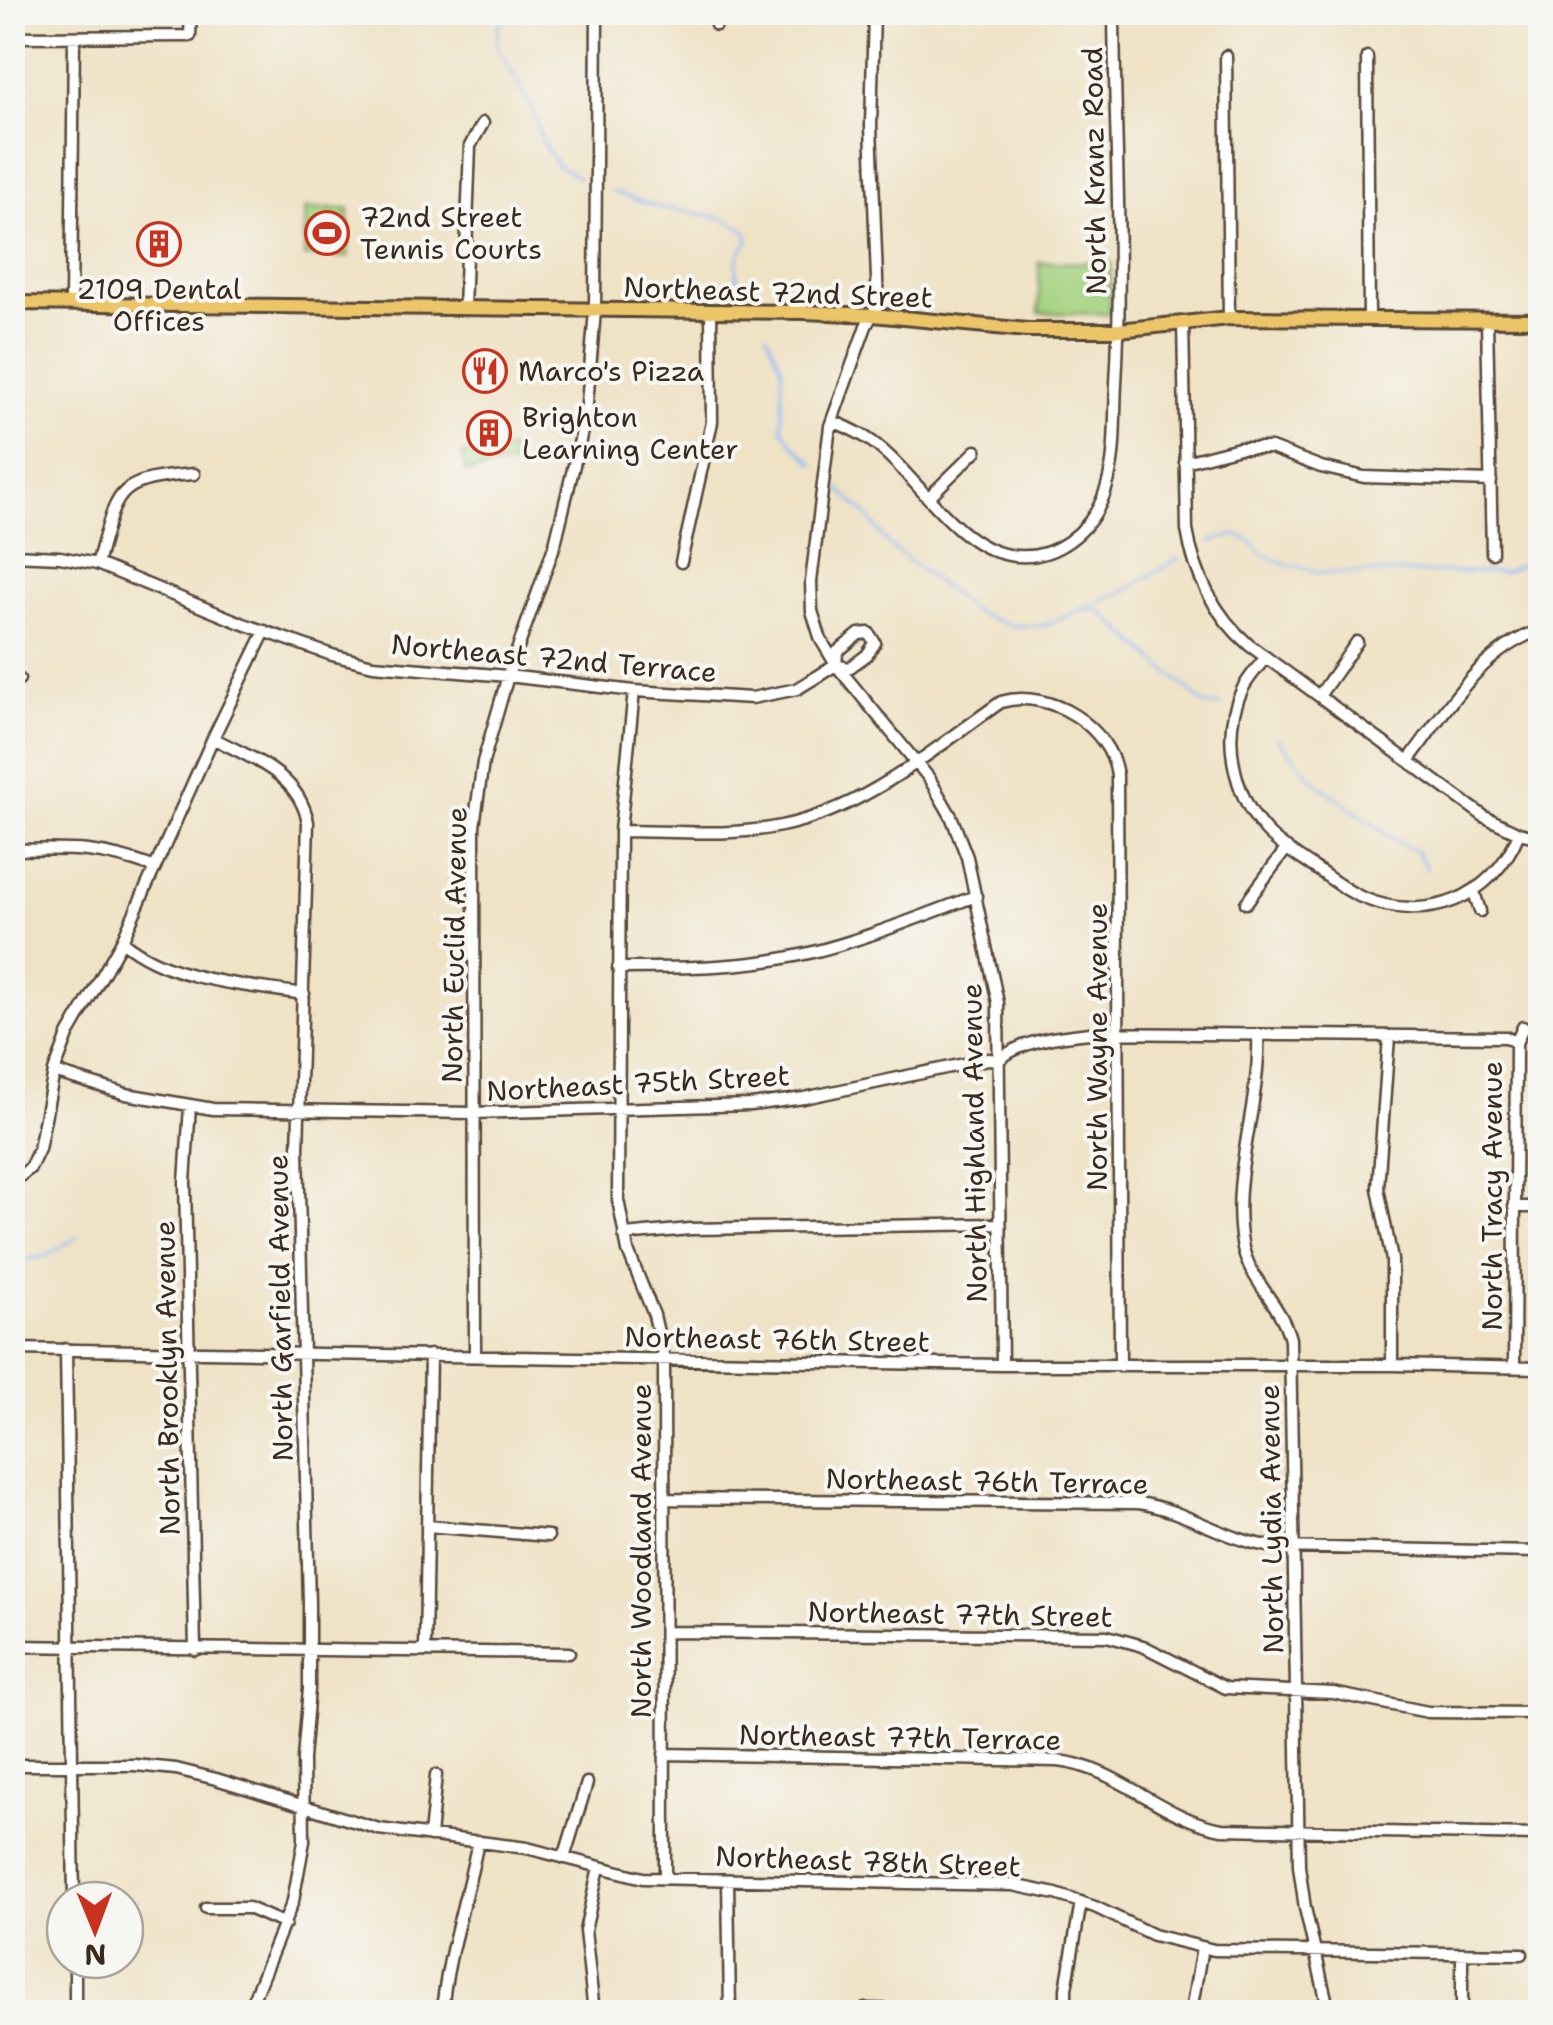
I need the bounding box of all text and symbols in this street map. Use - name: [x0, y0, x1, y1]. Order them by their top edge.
- street label: North Kranz Road: [1073, 47, 1115, 295]
- place label: 72nd Street Tennis Courts: [360, 198, 542, 268]
- sports icon: 72nd Street Tennis Courts: [304, 210, 350, 256]
- building icon: 2109 Dental Offices: [136, 221, 182, 267]
- street label: Northeast 72nd Street: [623, 268, 933, 316]
- place label: 2109 Dental Offices: [76, 270, 242, 340]
- restaurant icon: Marco's Pizza: [462, 348, 508, 394]
- place label: Marco's Pizza: [518, 352, 704, 390]
- place label: Brighton Learning Center: [522, 398, 739, 468]
- building icon: Brighton Learning Center: [466, 410, 512, 456]
- street label: Northeast 72nd Terrace: [389, 625, 719, 691]
- street label: North Euclid Avenue: [433, 806, 475, 1084]
- street label: North Wayne Avenue: [1078, 903, 1116, 1191]
- street label: North Highland Avenue: [952, 983, 996, 1303]
- street label: Northeast 75th Street: [485, 1056, 791, 1110]
- street label: North Tracy Avenue: [1473, 1061, 1511, 1331]
- street label: North Garfield Avenue: [258, 1154, 302, 1462]
- street label: North Brooklyn Avenue: [145, 1220, 189, 1536]
- street label: Northeast 76th Street: [624, 1317, 930, 1361]
- street label: North Woodland Avenue: [622, 1383, 660, 1719]
- street label: North Lydia Avenue: [1250, 1384, 1292, 1654]
- street label: Northeast 76th Terrace: [825, 1459, 1149, 1503]
- street label: Northeast 77th Street: [807, 1592, 1113, 1636]
- street label: Northeast 77th Terrace: [738, 1715, 1062, 1759]
- street label: Northeast 78th Street: [715, 1837, 1021, 1885]
- north arrow: [45, 1880, 145, 1980]
- text: N: [84, 1936, 107, 1974]

